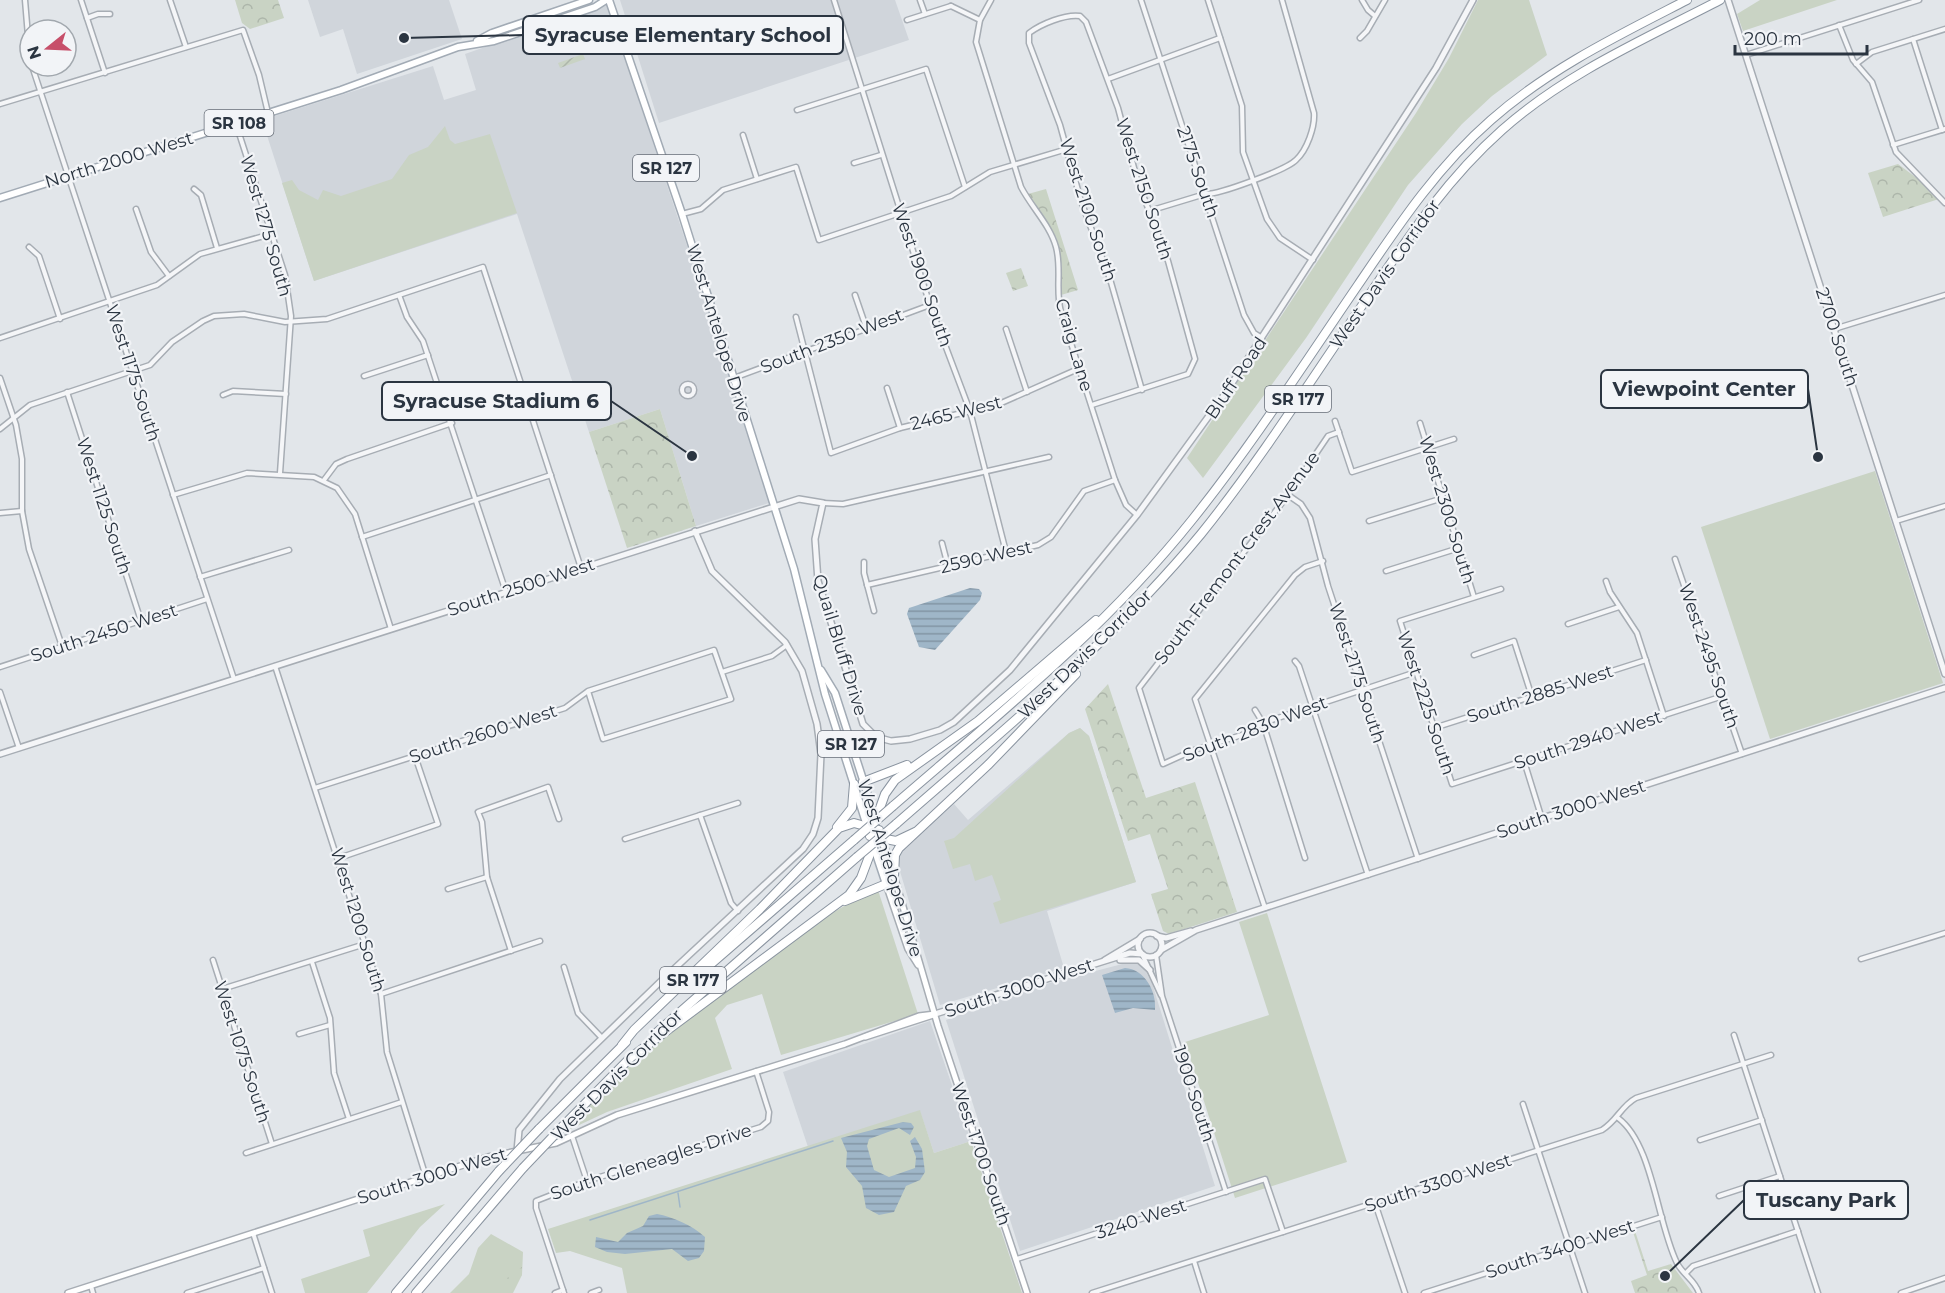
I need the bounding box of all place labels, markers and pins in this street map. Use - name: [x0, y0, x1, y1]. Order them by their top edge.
- callout: Syracuse Elementary School: [523, 16, 843, 54]
- callout: Viewpoint Center: [1601, 370, 1808, 408]
- callout: Syracuse Stadium 6: [382, 382, 611, 420]
- callout: Tuscany Park: [1744, 1181, 1908, 1219]

